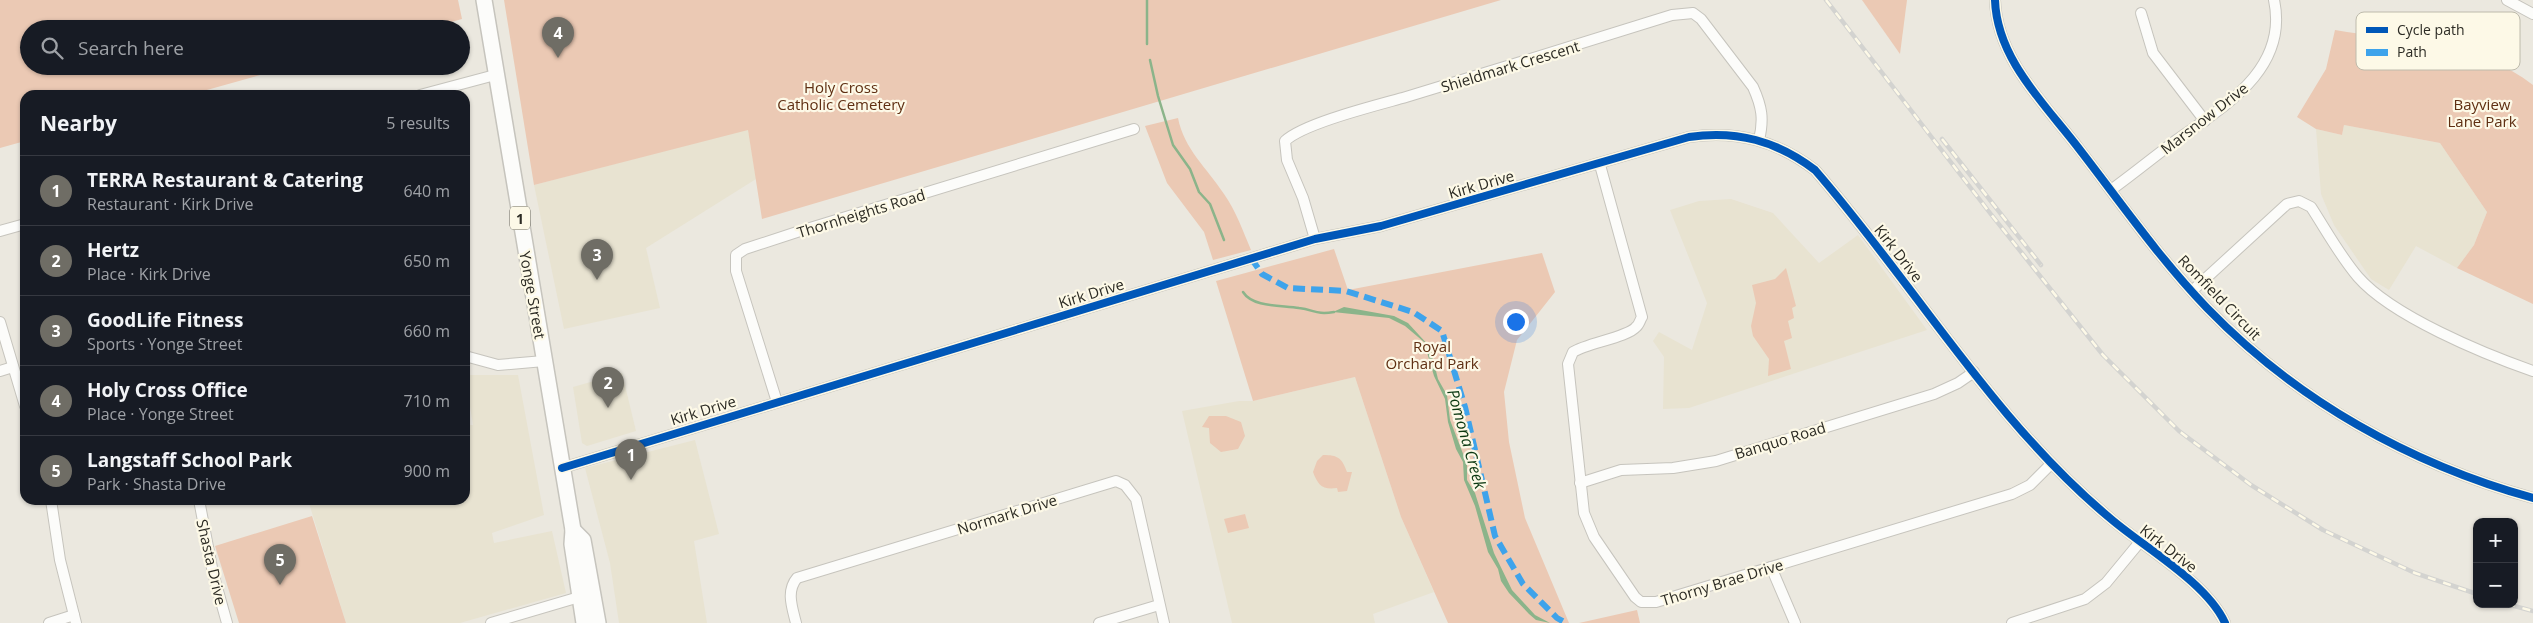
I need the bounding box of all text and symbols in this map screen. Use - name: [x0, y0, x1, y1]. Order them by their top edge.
- legend: [2356, 12, 2520, 70]
- pin: 4: [542, 17, 574, 58]
- search box: [20, 20, 470, 75]
- text: Cycle path: [2397, 20, 2465, 39]
- icon: search: [38, 34, 66, 62]
- text: Search here: [78, 35, 184, 61]
- street label: Shieldmark Crescent: [1438, 35, 1582, 97]
- text: Path: [2397, 42, 2427, 61]
- park label: Holy Cross Catholic Cemetery: [777, 77, 905, 114]
- street label: Marsnow Drive: [2156, 78, 2252, 158]
- park label: Bayview Lane Park: [2447, 94, 2517, 131]
- text: Nearby: [40, 109, 117, 137]
- text: 5 results: [386, 112, 450, 134]
- street label: Kirk Drive: [1446, 165, 1516, 203]
- text: TERRA Restaurant & Catering: [87, 167, 363, 193]
- text: 1: [51, 180, 61, 202]
- text: 640 m: [404, 180, 450, 202]
- street label: Thornheights Road: [795, 184, 927, 242]
- text: Restaurant · Kirk Drive: [87, 193, 253, 215]
- road number: 1: [510, 207, 530, 230]
- street label: Kirk Drive: [1870, 220, 1928, 286]
- text: Hertz: [87, 237, 139, 263]
- pin: 3: [581, 239, 613, 280]
- street label: Yonge Street: [515, 249, 551, 341]
- text: 2: [51, 250, 61, 272]
- text: 650 m: [404, 250, 450, 272]
- street label: Romfield Circuit: [2174, 250, 2266, 344]
- text: Place · Kirk Drive: [87, 263, 211, 285]
- street label: Kirk Drive: [1056, 274, 1126, 312]
- text: GoodLife Fitness: [87, 307, 243, 333]
- your location: [1503, 309, 1529, 335]
- text: 3: [51, 320, 61, 342]
- text: 660 m: [404, 320, 450, 342]
- text: Sports · Yonge Street: [87, 333, 242, 355]
- park label: Royal Orchard Park: [1385, 336, 1479, 373]
- pin: 2: [592, 367, 624, 408]
- text: Holy Cross Office: [87, 377, 248, 403]
- water label: Pomona Creek: [1442, 387, 1492, 493]
- text: 4: [51, 390, 61, 412]
- text: 710 m: [404, 390, 450, 412]
- street label: Kirk Drive: [668, 391, 738, 429]
- text: Place · Yonge Street: [87, 403, 234, 425]
- street label: Banquo Road: [1732, 417, 1828, 463]
- pin: 1: [615, 439, 647, 480]
- text: Langstaff School Park: [87, 447, 292, 473]
- text: 5: [51, 460, 61, 482]
- text: 900 m: [404, 460, 450, 482]
- text: Park · Shasta Drive: [87, 473, 226, 495]
- street label: Normark Drive: [955, 489, 1059, 539]
- street label: Shasta Drive: [192, 517, 232, 607]
- map controls: [2473, 518, 2518, 608]
- button: +: [2473, 518, 2518, 563]
- street label: Kirk Drive: [2136, 519, 2202, 577]
- pin: 5: [264, 544, 296, 585]
- street label: Thorny Brae Drive: [1659, 554, 1785, 610]
- button: −: [2473, 563, 2518, 608]

